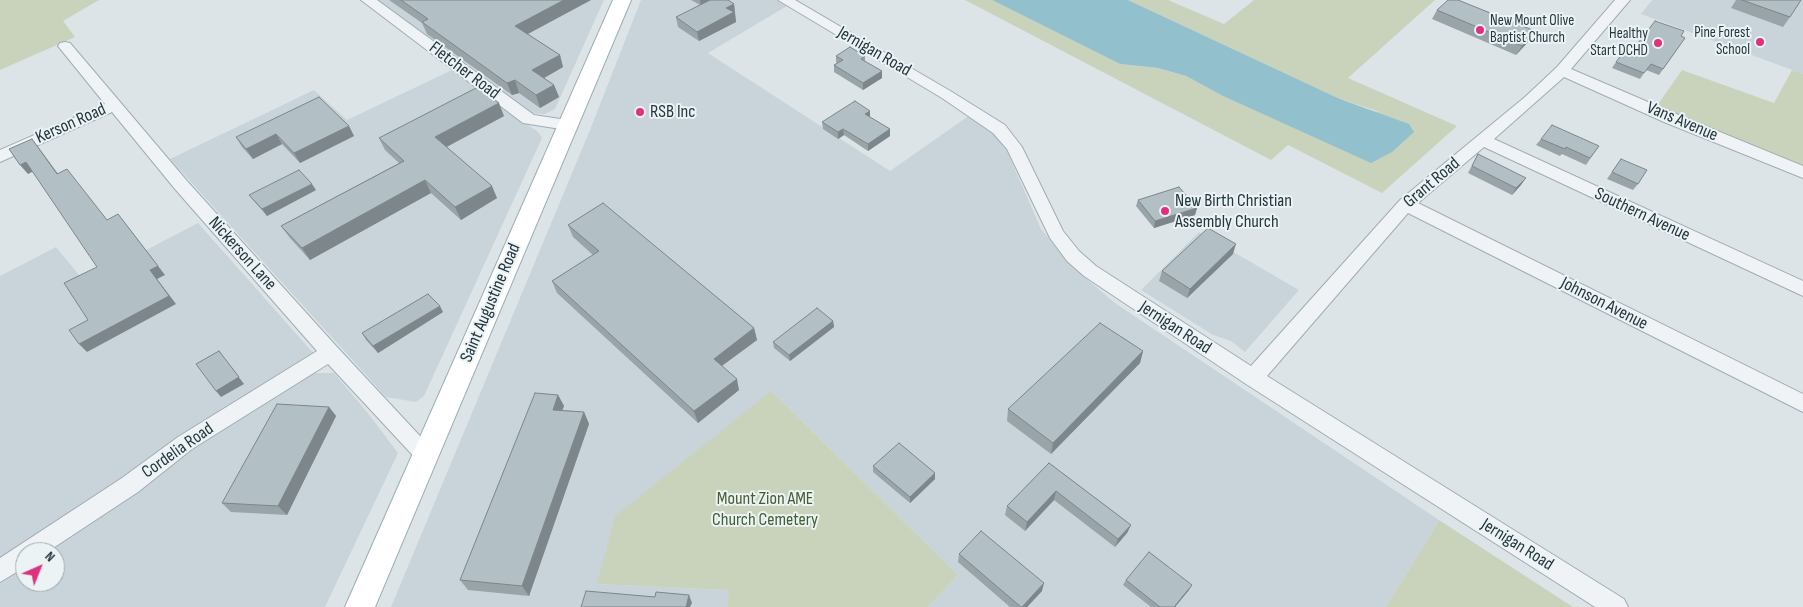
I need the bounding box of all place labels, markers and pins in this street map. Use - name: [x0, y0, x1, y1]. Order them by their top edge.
- place label: New Mount Olive Baptist Church: [1490, 12, 1574, 47]
- marker: New Mount Olive Baptist Church: [1474, 24, 1486, 36]
- place label: Pine Forest School: [1694, 24, 1750, 59]
- place label: Healthy Start DCHD: [1590, 25, 1648, 60]
- marker: Pine Forest School: [1754, 36, 1766, 48]
- marker: Healthy Start DCHD: [1652, 37, 1664, 49]
- place label: RSB Inc: [650, 101, 695, 123]
- marker: RSB Inc: [634, 106, 646, 118]
- place label: New Birth Christian Assembly Church: [1175, 190, 1292, 232]
- marker: New Birth Christian Assembly Church: [1159, 205, 1171, 217]

